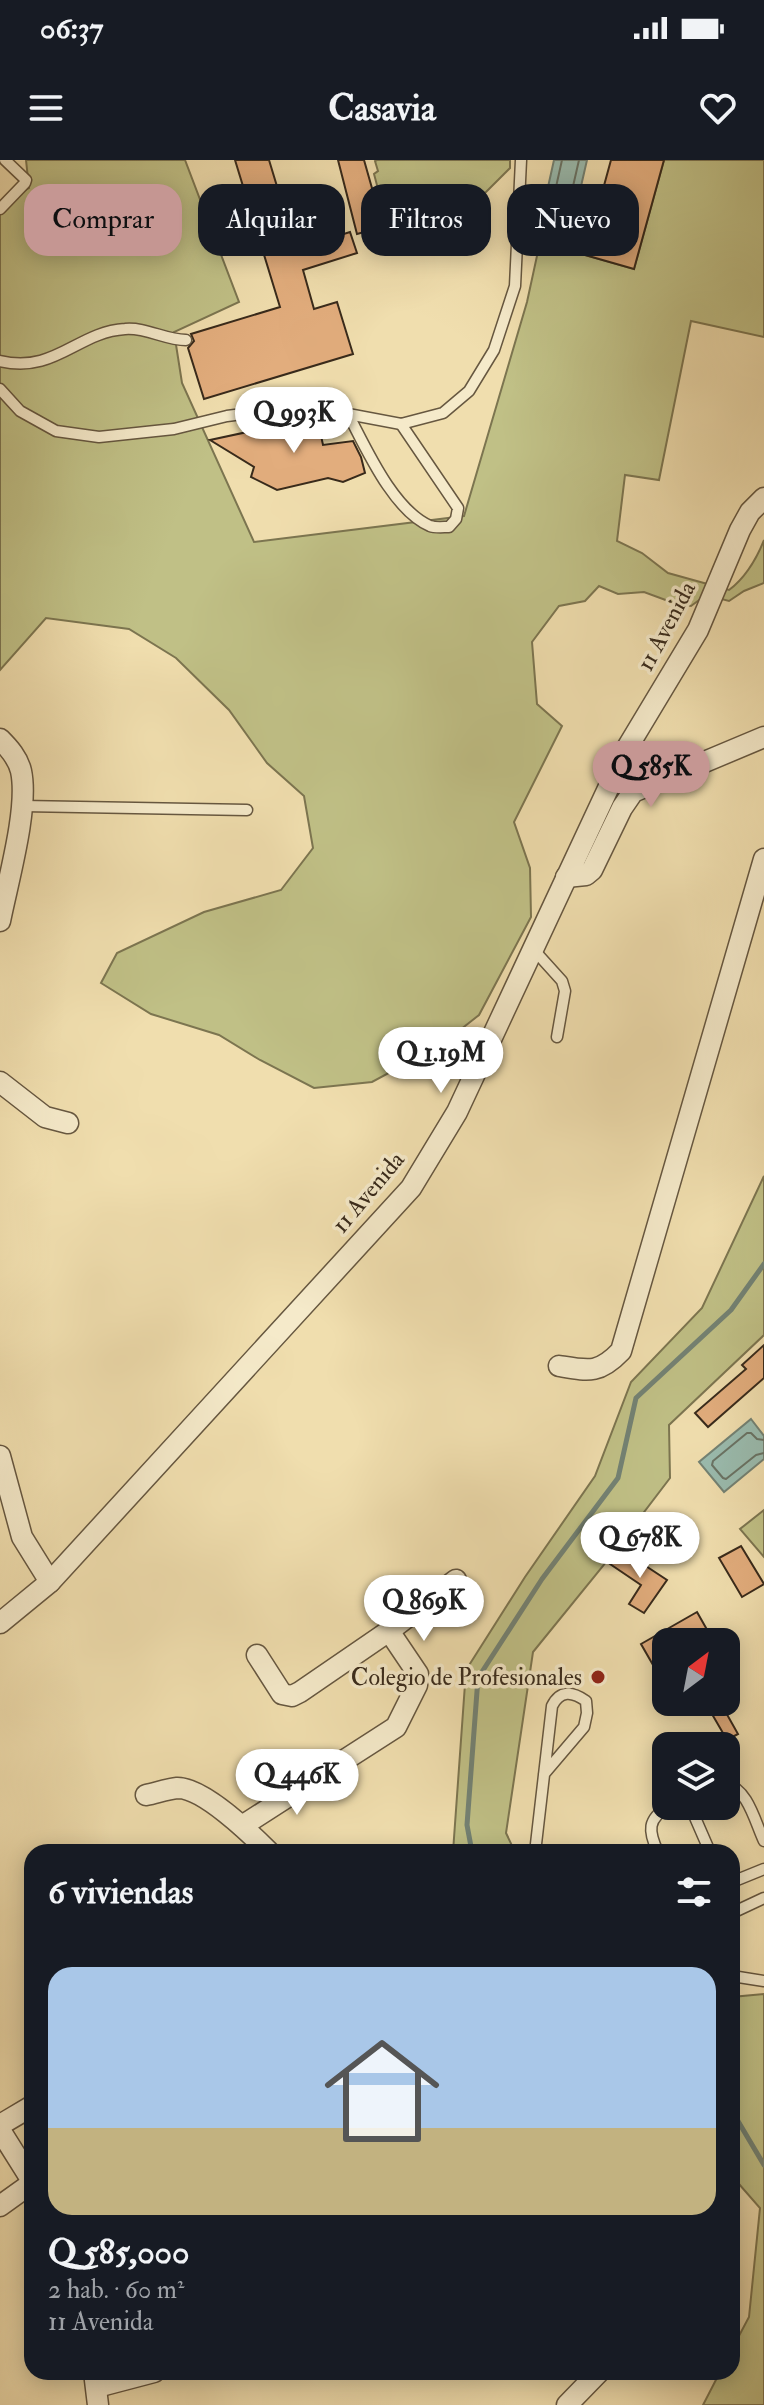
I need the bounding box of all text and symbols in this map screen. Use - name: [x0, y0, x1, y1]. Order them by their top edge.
- text: 06:37: [40, 10, 103, 47]
- icon: menu: [24, 86, 68, 130]
- text: Casavia: [328, 86, 436, 131]
- icon: heart: [696, 86, 740, 130]
- chip: Comprar: [24, 184, 182, 256]
- chip: Alquilar: [198, 184, 345, 256]
- chip: Filtros: [361, 184, 491, 256]
- chip: Nuevo: [507, 184, 639, 256]
- pin: Q 993K: [229, 387, 359, 455]
- text: Q 993K: [253, 397, 335, 429]
- street label: 11 Avenida: [630, 575, 704, 676]
- pin: Q 585K: [586, 741, 716, 809]
- text: Q 585K: [611, 751, 691, 783]
- pin: Q 1.19M: [367, 1027, 515, 1095]
- text: Q 1.19M: [396, 1037, 486, 1069]
- street label: 11 Avenida: [325, 1144, 412, 1240]
- pin: Q 678K: [575, 1512, 705, 1580]
- text: Q 678K: [599, 1522, 681, 1554]
- pin: Q 869K: [359, 1575, 489, 1643]
- text: Q 869K: [382, 1585, 466, 1617]
- north arrow: [652, 1628, 740, 1716]
- map controls: [652, 1628, 740, 1820]
- place label: Colegio de Profesionales: [351, 1662, 582, 1693]
- marker: Colegio de Profesionales: [589, 1668, 607, 1686]
- button: layers: [652, 1732, 740, 1820]
- pin: Q 446K: [232, 1749, 362, 1817]
- text: Q 446K: [254, 1759, 340, 1791]
- icon: filters: [672, 1870, 716, 1914]
- text: 6 viviendas: [48, 1871, 193, 1914]
- icon: home: [310, 2019, 454, 2163]
- text: Q 585,000: [48, 2231, 189, 2274]
- text: 2 hab. · 60 m²: [48, 2274, 184, 2306]
- text: 11 Avenida: [48, 2306, 153, 2338]

